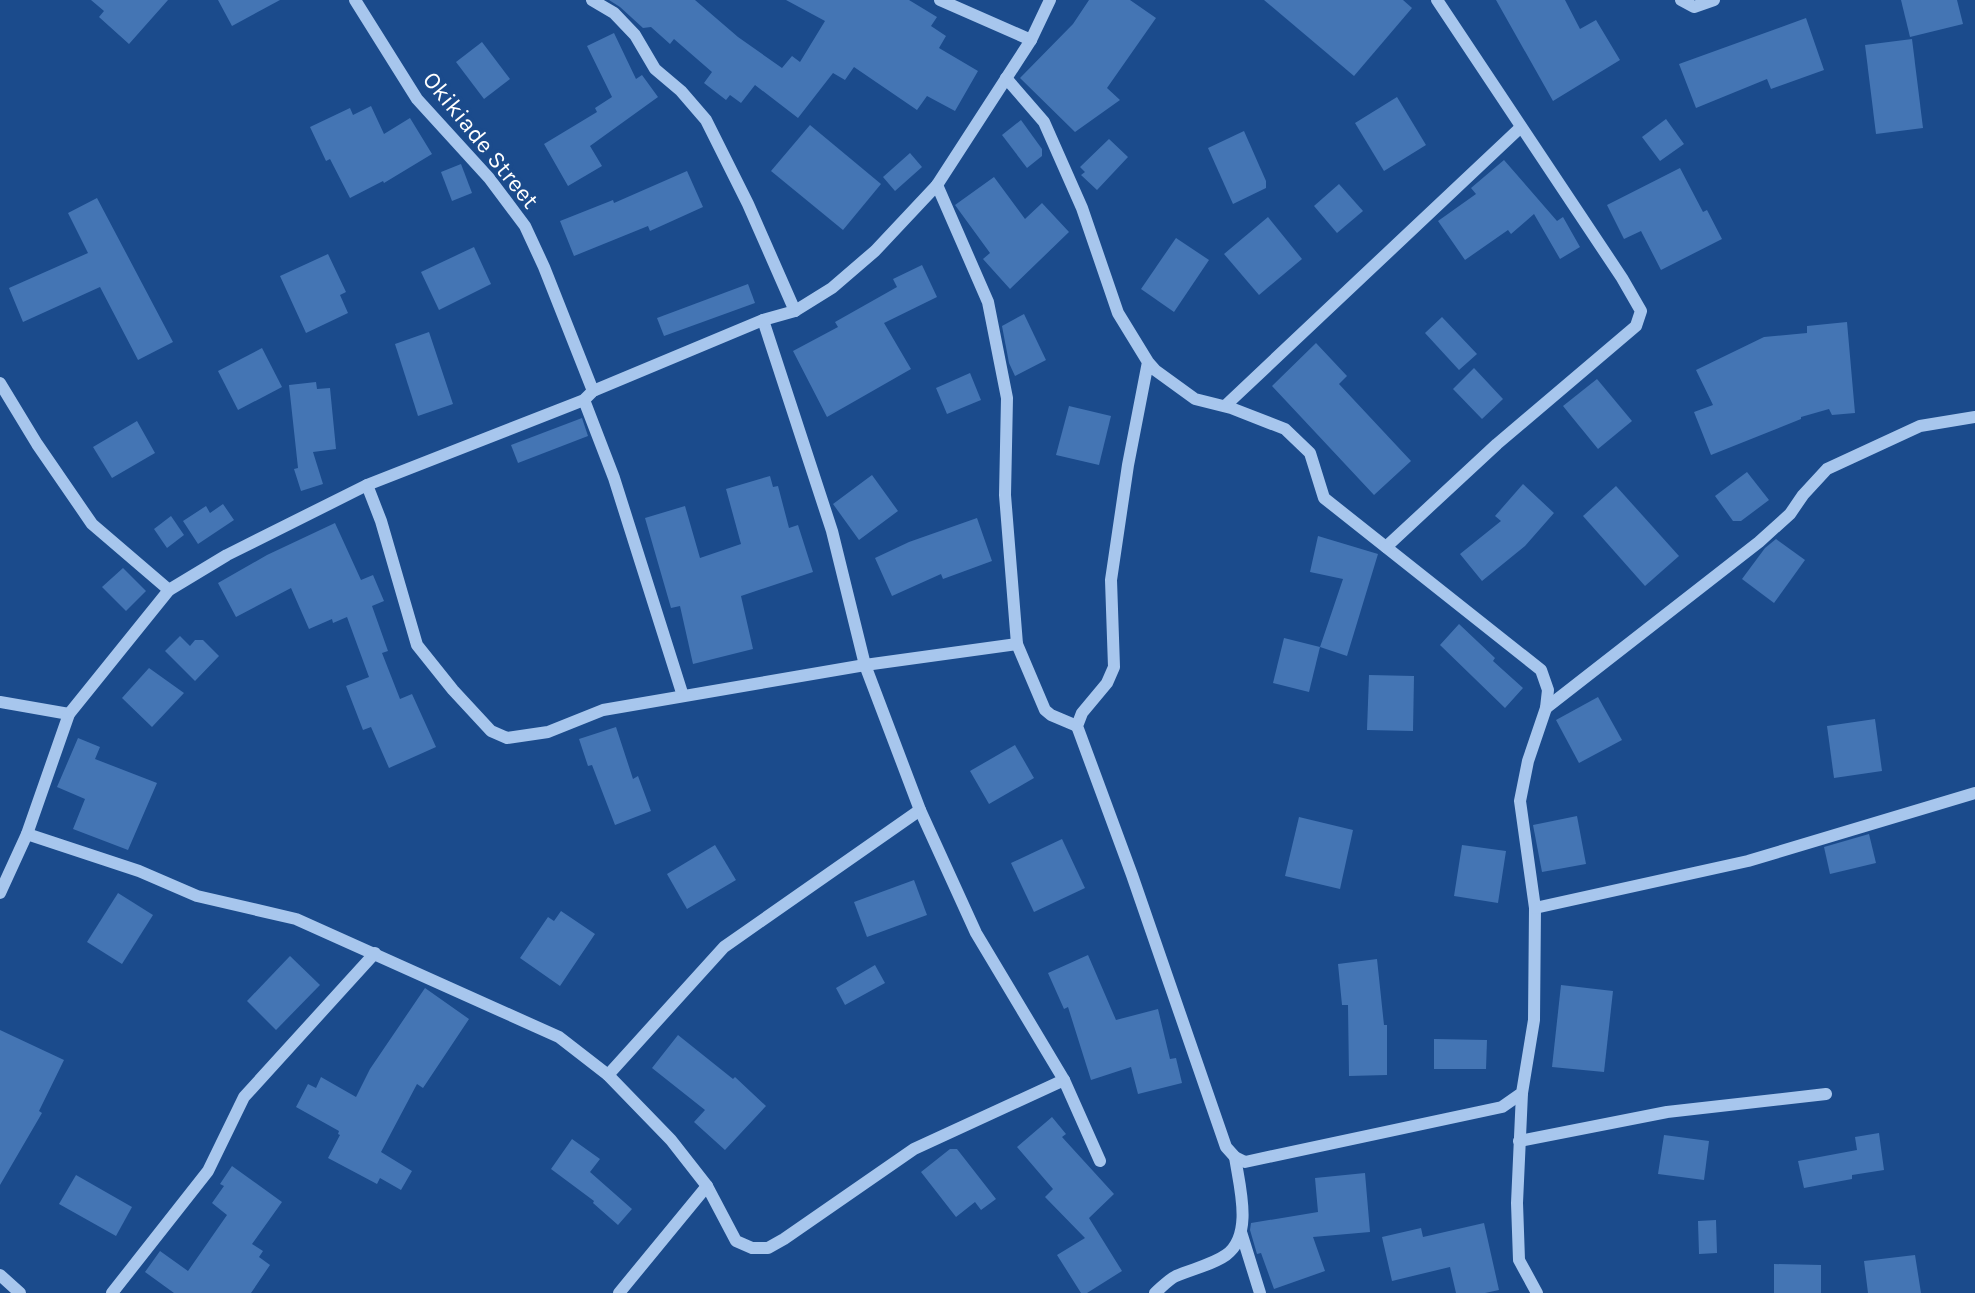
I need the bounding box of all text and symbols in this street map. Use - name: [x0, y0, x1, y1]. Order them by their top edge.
- street label: Okikiade Street: [417, 66, 545, 214]

